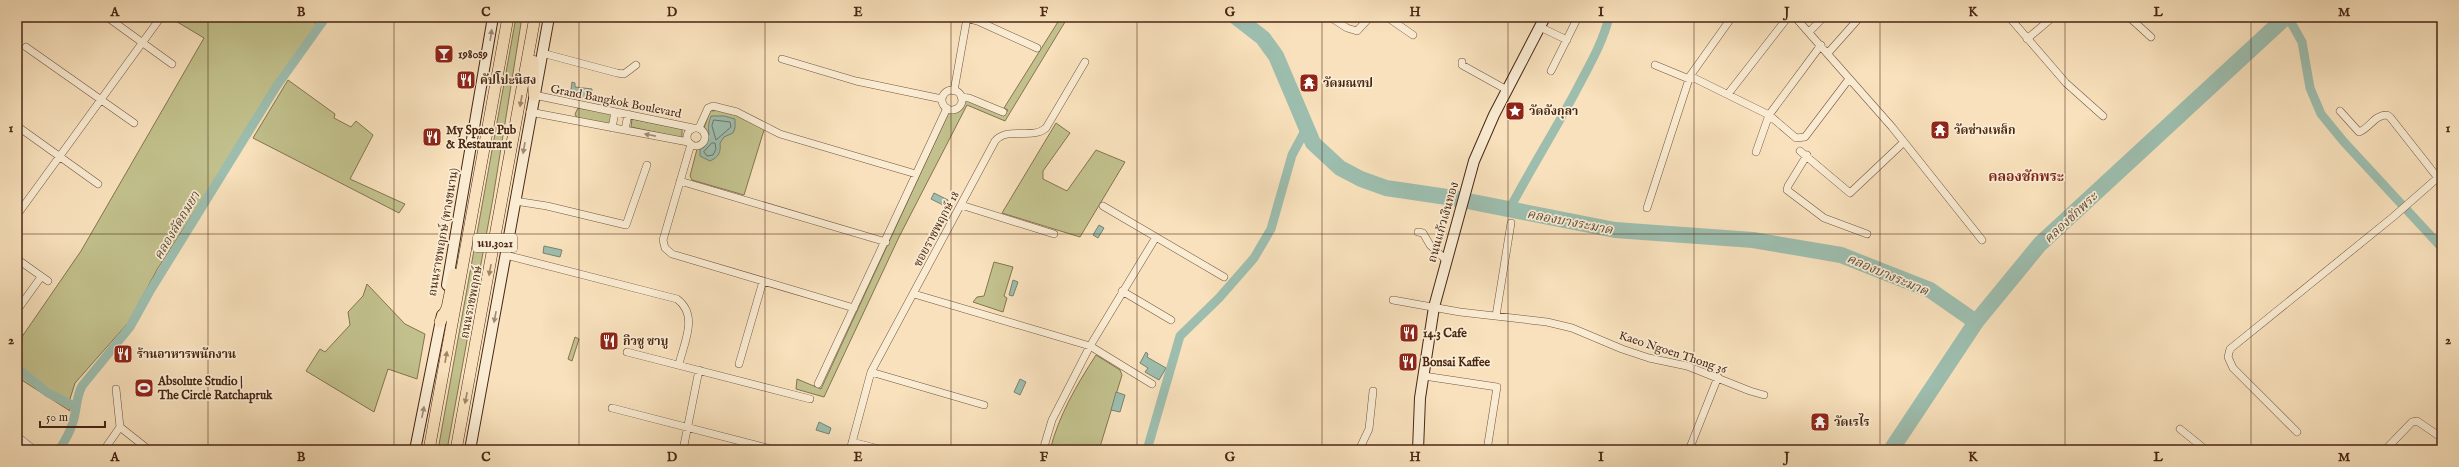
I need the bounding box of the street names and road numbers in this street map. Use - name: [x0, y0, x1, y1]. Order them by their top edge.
- street label: Grand Bangkok Boulevard: [549, 81, 683, 122]
- street label: ถนนราชพฤกษ์ (ทางขนาน): [425, 167, 462, 297]
- street label: ถนนแก้วเงินทอง: [1425, 180, 1462, 264]
- street label: ซอยราชพฤกษ์ 18: [910, 189, 963, 270]
- road number: นบ.3021: [473, 234, 517, 252]
- street label: ถนนราชพฤกษ์: [457, 264, 486, 340]
- street label: Kaeo Ngoen Thong 36: [1617, 328, 1730, 377]

